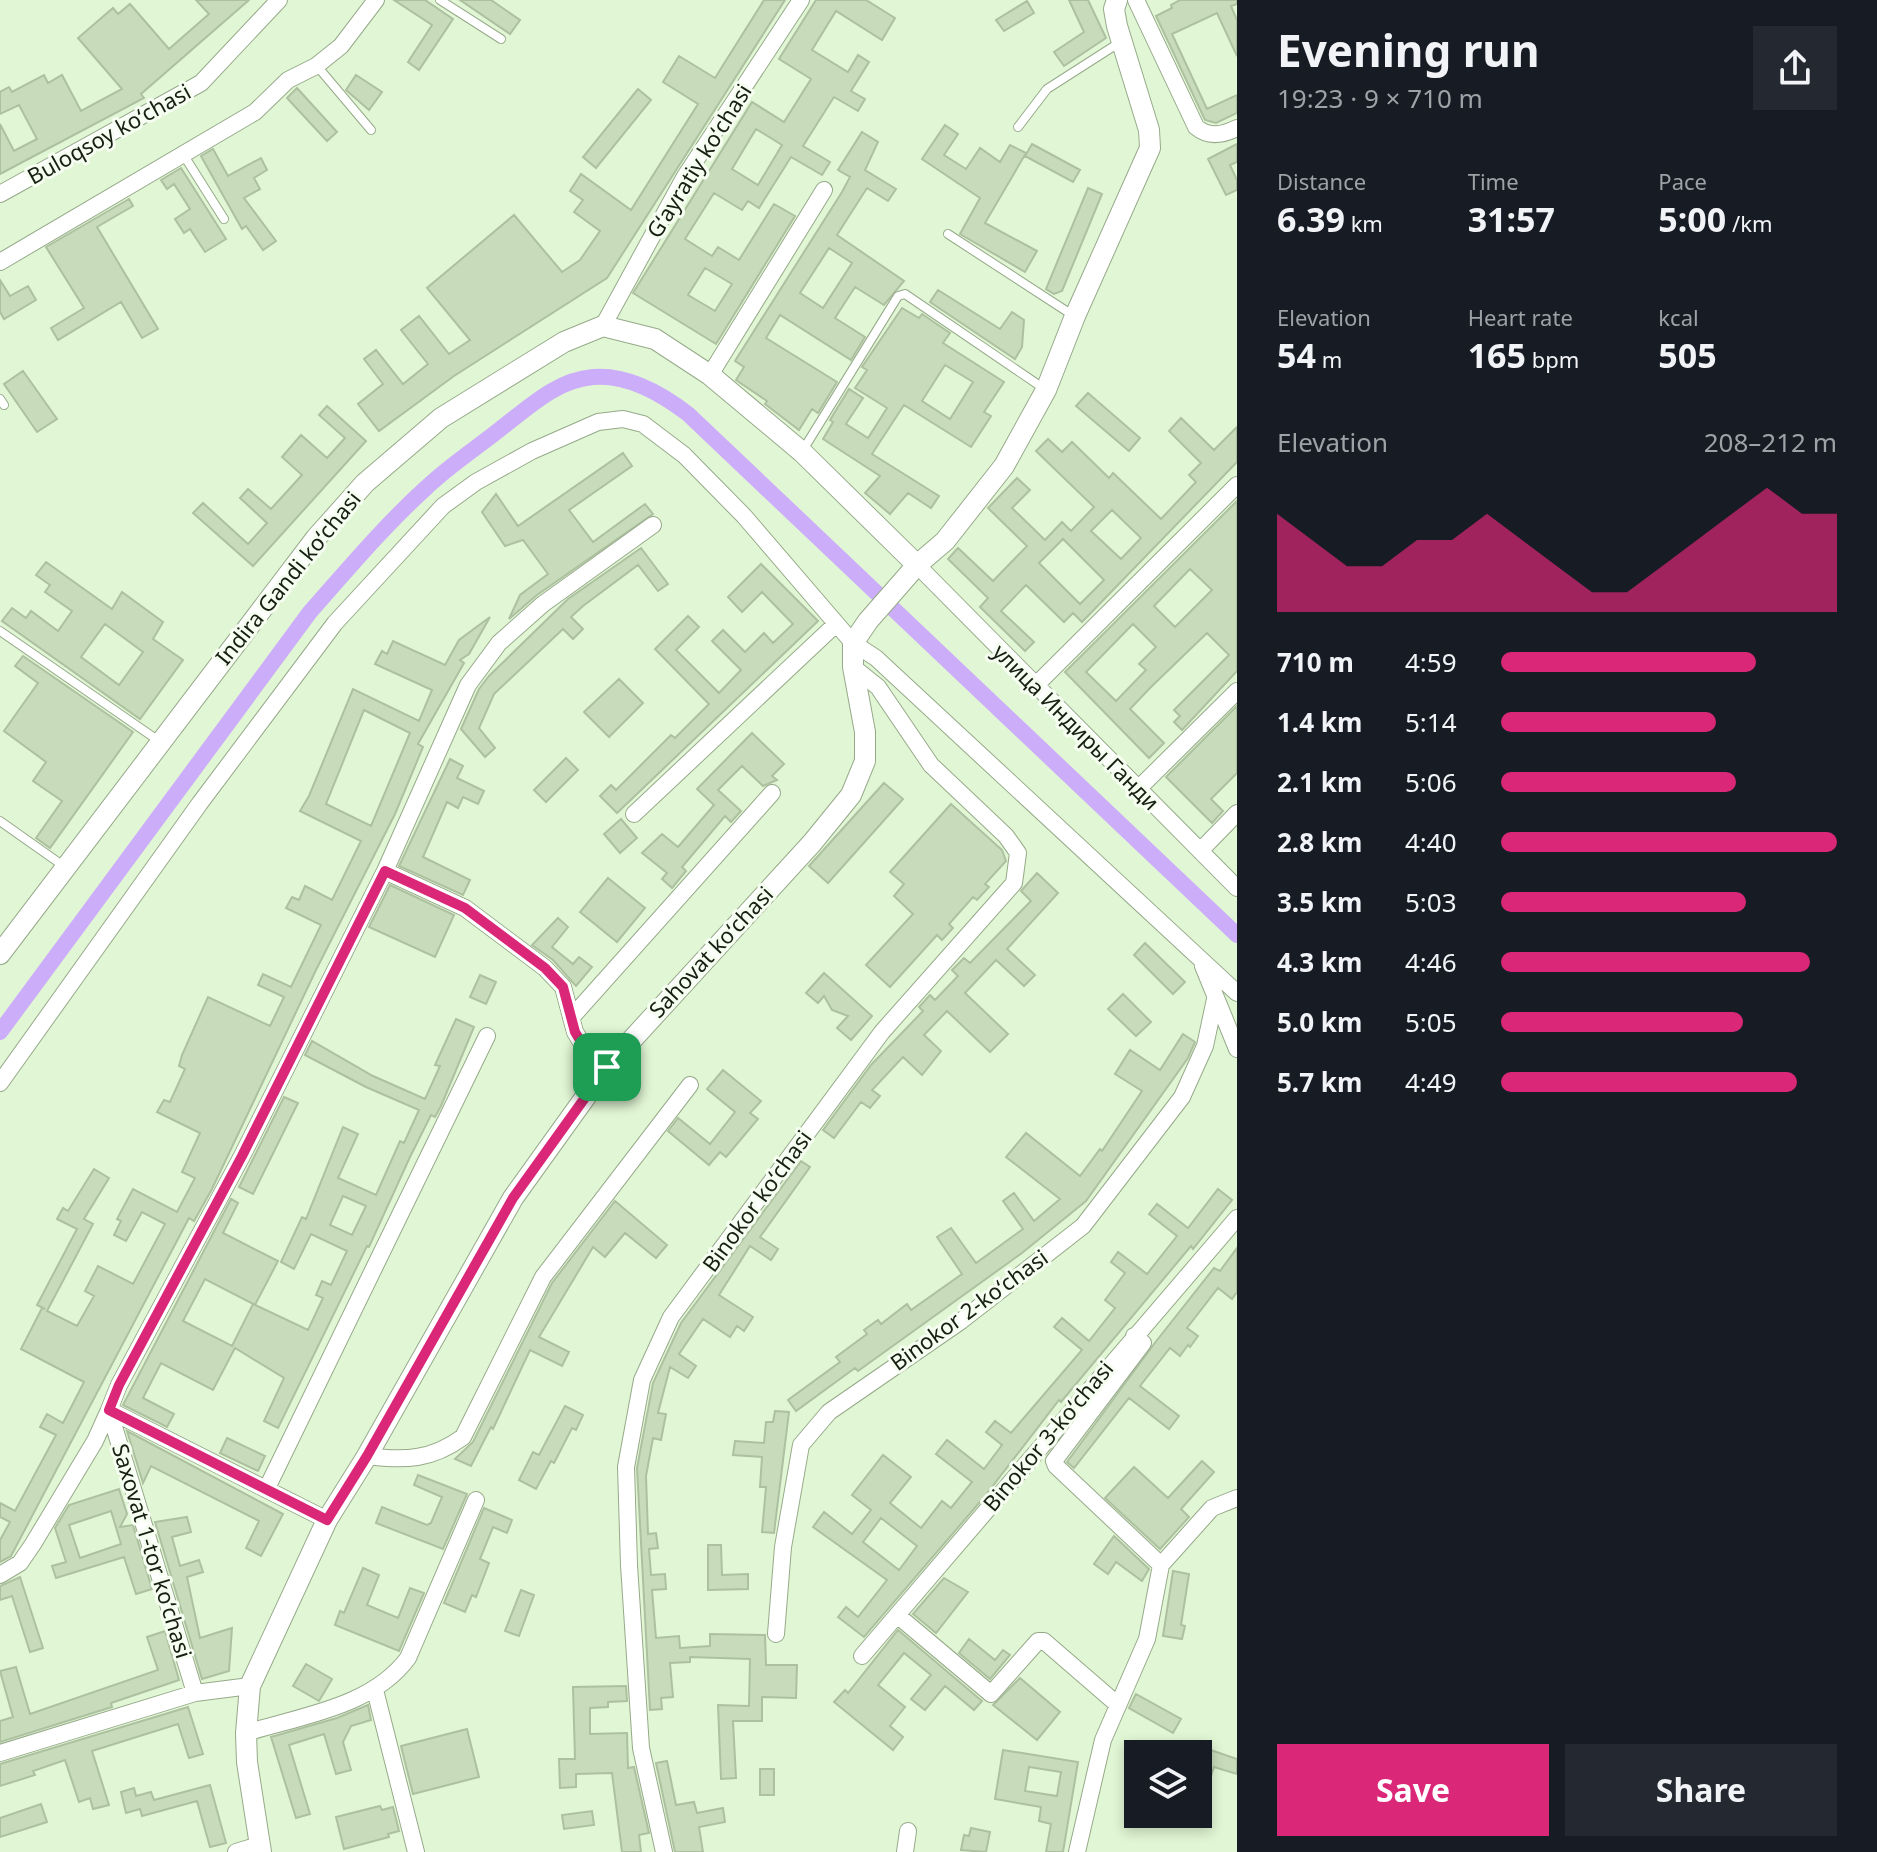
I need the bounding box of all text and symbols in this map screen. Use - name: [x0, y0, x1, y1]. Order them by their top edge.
- text: Evening run: [1277, 20, 1540, 80]
- button: share: [1753, 26, 1837, 110]
- street label: Buloqsoy koʻchasi: [21, 76, 196, 190]
- street label: Gʻayratiy koʻchasi: [639, 78, 758, 243]
- text: 19:23 · 9 × 710 m: [1277, 80, 1483, 116]
- text: Distance: [1277, 166, 1366, 196]
- text: Time: [1468, 166, 1519, 196]
- text: Pace: [1658, 166, 1707, 196]
- text: 6.39: [1277, 196, 1345, 242]
- text: 31:57: [1468, 196, 1555, 242]
- text: 5:00: [1658, 196, 1726, 242]
- text: km: [1345, 208, 1383, 238]
- text: /km: [1726, 208, 1772, 238]
- text: Elevation: [1277, 302, 1371, 332]
- text: Heart rate: [1468, 302, 1573, 332]
- text: kcal: [1658, 302, 1699, 332]
- text: 54: [1277, 332, 1316, 378]
- text: 165: [1468, 332, 1526, 378]
- text: 505: [1658, 332, 1717, 378]
- text: m: [1316, 344, 1342, 374]
- text: bpm: [1526, 344, 1579, 374]
- text: Elevation: [1277, 424, 1388, 460]
- text: 208–212 m: [1704, 424, 1837, 460]
- street label: Indira Gandi koʻchasi: [208, 484, 367, 671]
- street label: улица Индиры Ганди: [987, 636, 1167, 816]
- text: 710 m: [1277, 644, 1354, 680]
- text: 4:59: [1405, 644, 1457, 680]
- text: 1.4 km: [1277, 704, 1362, 740]
- text: 5:14: [1405, 704, 1457, 740]
- text: 2.1 km: [1277, 764, 1362, 800]
- text: 5:06: [1405, 764, 1457, 800]
- text: 2.8 km: [1277, 824, 1362, 860]
- text: 4:40: [1405, 824, 1457, 860]
- street label: Sahovat koʻchasi: [641, 879, 779, 1024]
- text: 3.5 km: [1277, 884, 1362, 920]
- text: 5:03: [1405, 884, 1457, 920]
- text: 4.3 km: [1277, 944, 1362, 980]
- text: 4:46: [1405, 944, 1457, 980]
- text: 5.0 km: [1277, 1004, 1362, 1040]
- text: 5:05: [1405, 1004, 1457, 1040]
- pin: [573, 1033, 641, 1101]
- icon: arrive: [585, 1045, 629, 1089]
- text: 5.7 km: [1277, 1064, 1362, 1100]
- text: 4:49: [1405, 1064, 1457, 1100]
- street label: Binokor koʻchasi: [695, 1123, 818, 1277]
- street label: Binokor 2-koʻchasi: [884, 1242, 1053, 1377]
- street label: Binokor 3-koʻchasi: [975, 1354, 1119, 1517]
- street label: Saxovat 1-tor koʻchasi: [106, 1440, 200, 1662]
- map controls: [1124, 1740, 1212, 1828]
- button: layers: [1124, 1740, 1212, 1828]
- button: Save: [1277, 1744, 1549, 1836]
- button: Share: [1565, 1744, 1837, 1836]

